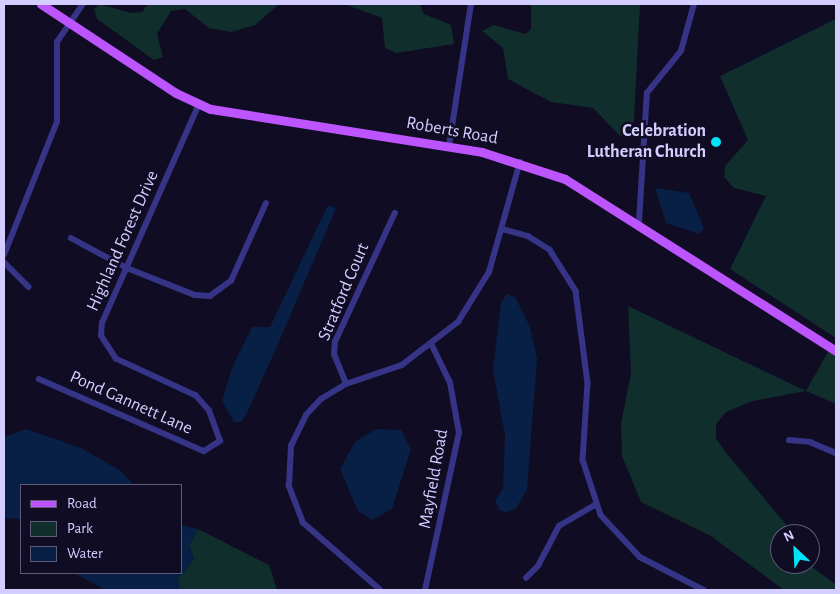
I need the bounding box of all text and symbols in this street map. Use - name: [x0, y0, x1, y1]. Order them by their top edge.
- street label: Roberts Road: [404, 112, 500, 150]
- place label: Celebration Lutheran Church: [587, 121, 706, 163]
- marker: Celebration Lutheran Church: [710, 136, 722, 148]
- street label: Highland Forest Drive: [82, 167, 164, 315]
- street label: Stratford Court: [314, 240, 374, 344]
- street label: Pond Gannett Lane: [66, 366, 196, 440]
- street label: Mayfield Road: [415, 428, 453, 530]
- legend: [20, 484, 182, 574]
- text: Road: [67, 496, 97, 511]
- text: Park: [67, 521, 93, 536]
- north arrow: [770, 524, 820, 574]
- text: N: [782, 528, 796, 545]
- text: Water: [67, 546, 103, 561]

